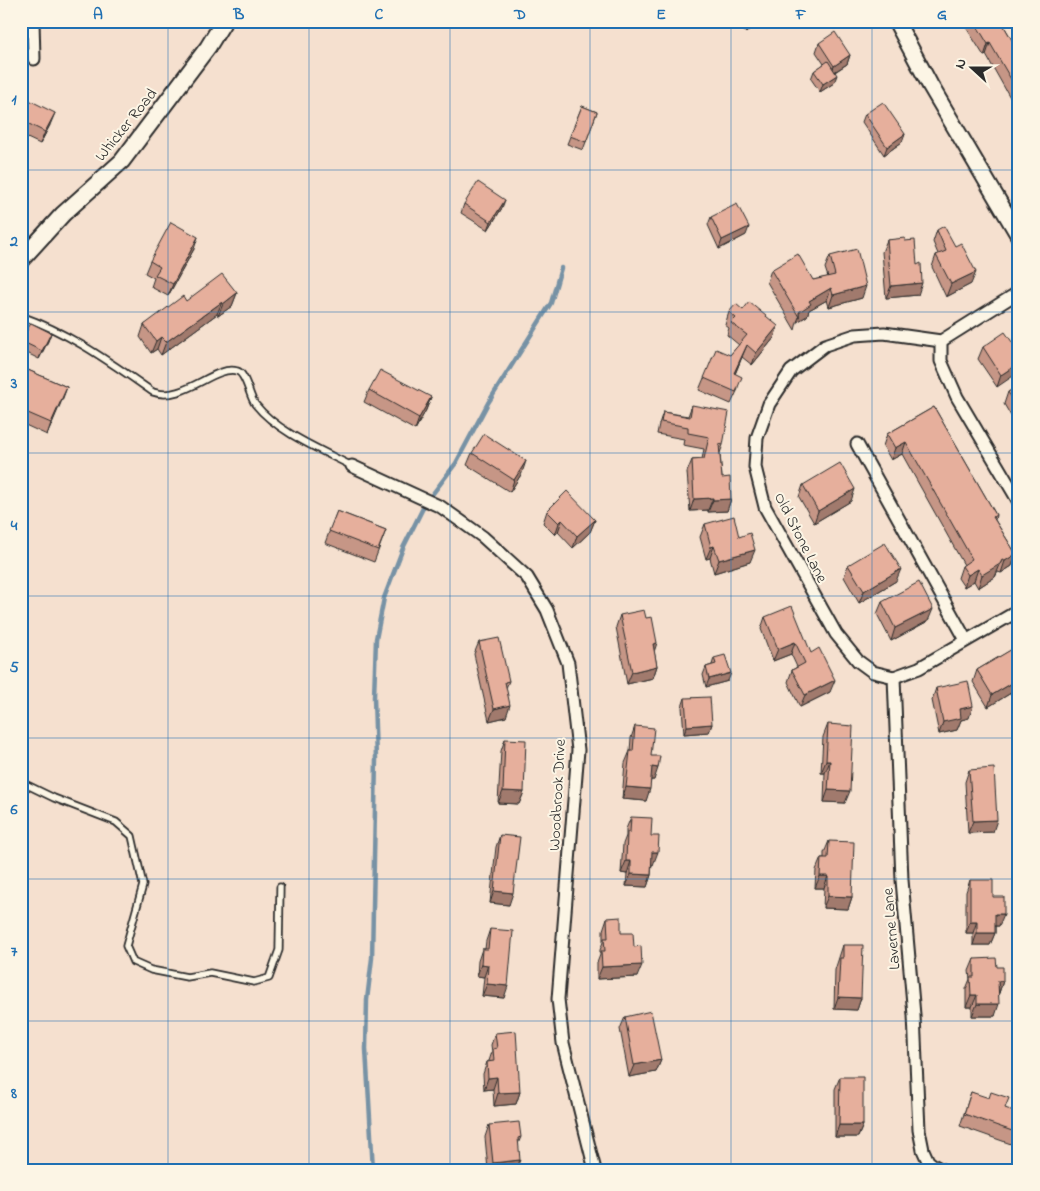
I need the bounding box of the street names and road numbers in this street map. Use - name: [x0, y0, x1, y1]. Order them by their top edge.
- street label: Whicker Road: [90, 84, 164, 167]
- street label: Old Stone Lane: [767, 488, 834, 588]
- street label: Woodbrook Drive: [543, 738, 573, 852]
- street label: Laverne Lane: [876, 886, 908, 971]

